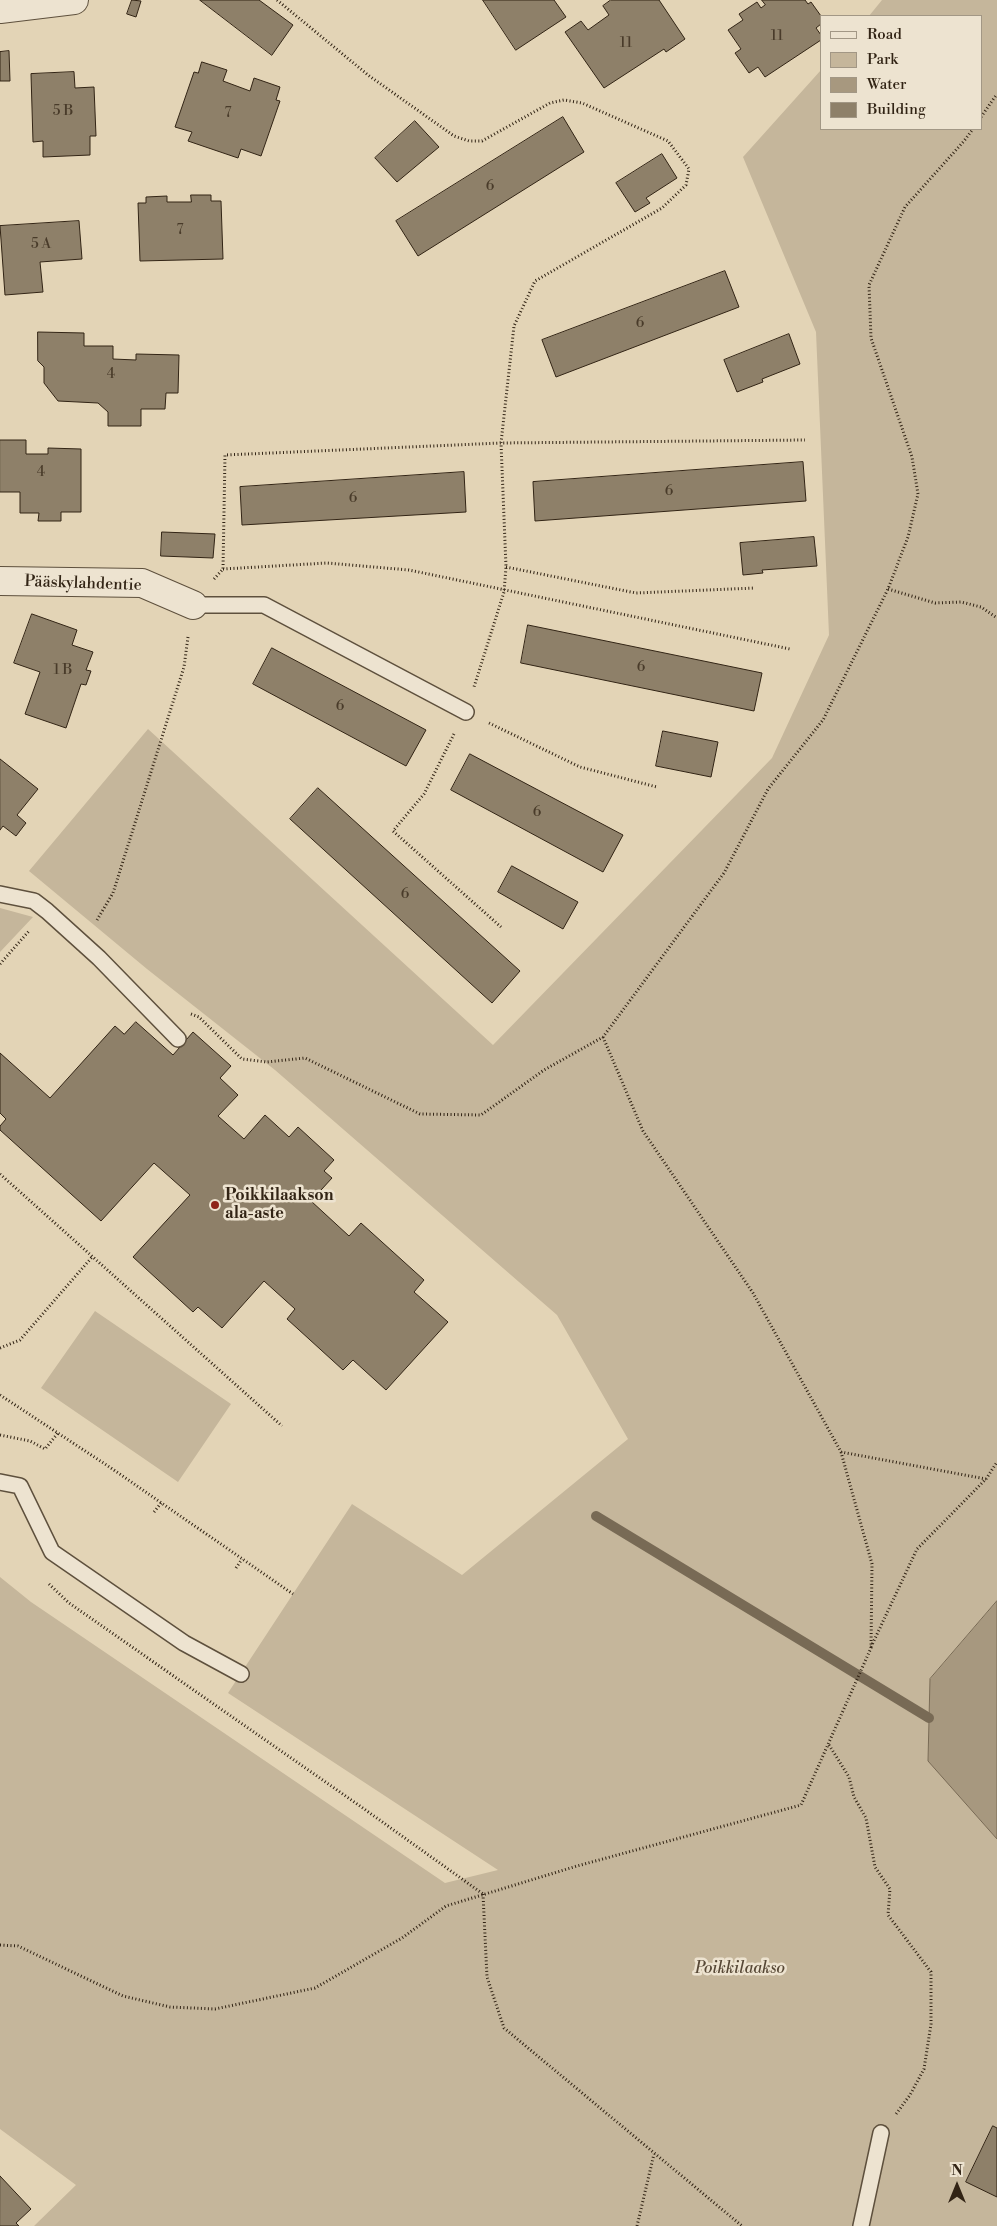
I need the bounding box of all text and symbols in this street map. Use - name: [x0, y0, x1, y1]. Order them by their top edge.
- legend: [820, 15, 982, 130]
- text: Road: [867, 25, 902, 44]
- house number: 11: [771, 29, 783, 45]
- house number: 11: [620, 36, 632, 52]
- text: Park: [867, 50, 898, 69]
- text: Water: [867, 75, 906, 94]
- text: Building: [867, 100, 926, 119]
- house number: 5 B: [53, 104, 73, 120]
- house number: 7: [224, 106, 232, 122]
- house number: 6: [486, 179, 494, 195]
- house number: 7: [176, 223, 184, 239]
- house number: 5 A: [31, 237, 51, 253]
- house number: 6: [636, 316, 644, 332]
- house number: 4: [107, 367, 115, 383]
- house number: 4: [37, 465, 45, 481]
- house number: 6: [665, 484, 673, 500]
- house number: 6: [349, 491, 357, 507]
- street label: Pääskylahdentie: [24, 572, 142, 596]
- house number: 6: [637, 660, 645, 676]
- house number: 1 B: [54, 663, 72, 679]
- house number: 6: [336, 699, 344, 715]
- house number: 6: [533, 805, 541, 821]
- house number: 6: [401, 887, 409, 903]
- place label: Poikkilaakson ala-aste: [225, 1186, 334, 1224]
- marker: Poikkilaakson ala-aste: [209, 1199, 221, 1211]
- park label: Poikkilaakso: [695, 1959, 785, 1979]
- north arrow: [932, 2161, 982, 2211]
- text: N: [951, 2162, 963, 2180]

